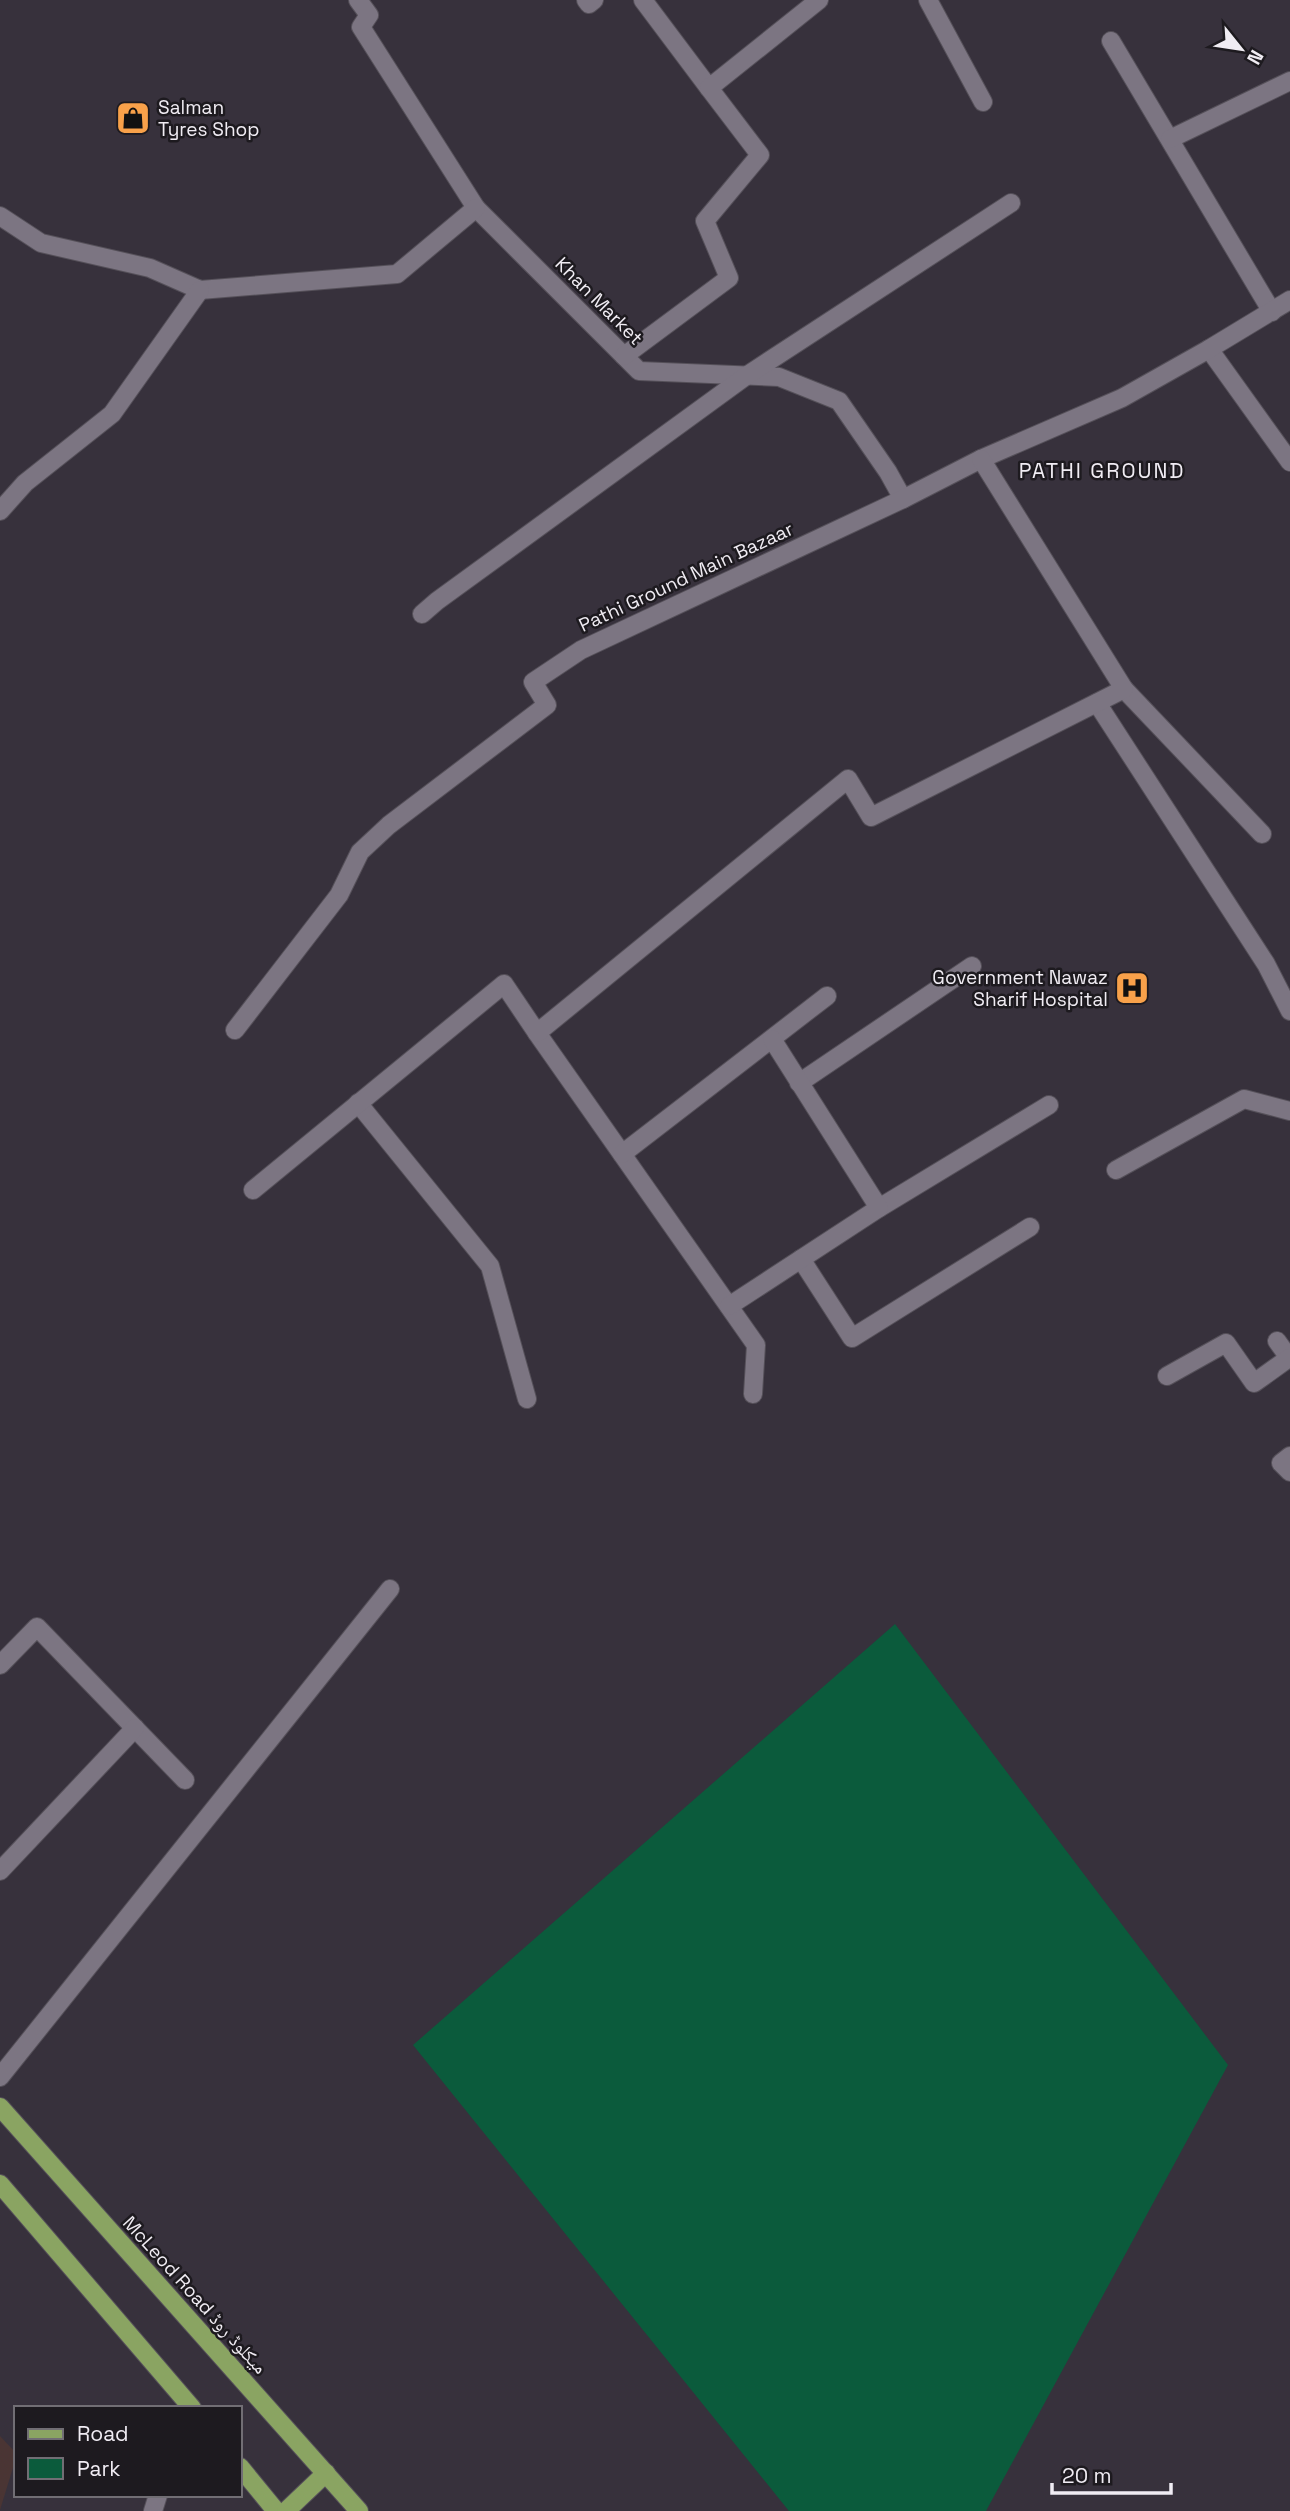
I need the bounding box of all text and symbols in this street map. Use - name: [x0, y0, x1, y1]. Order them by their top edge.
- north arrow: [1206, 14, 1276, 84]
- text: N: [1241, 45, 1269, 69]
- place label: Salman Tyres Shop: [158, 95, 260, 142]
- shop icon: Salman Tyres Shop: [114, 99, 152, 137]
- street label: Khan Market: [550, 252, 648, 350]
- district label: PATHI GROUND: [1019, 457, 1185, 484]
- street label: Pathi Ground Main Bazaar: [575, 516, 797, 638]
- place label: Government Nawaz Sharif Hospital: [932, 965, 1108, 1012]
- hospital icon: Government Nawaz Sharif Hospital: [1113, 969, 1151, 1007]
- street label: McLeod Road میکلوڈ روڈ: [117, 2211, 273, 2379]
- legend: [14, 2406, 242, 2497]
- text: Road: [77, 2420, 129, 2447]
- scale bar: [1052, 2452, 1171, 2496]
- text: Park: [77, 2455, 121, 2482]
- text: 20 m: [1062, 2462, 1112, 2489]

